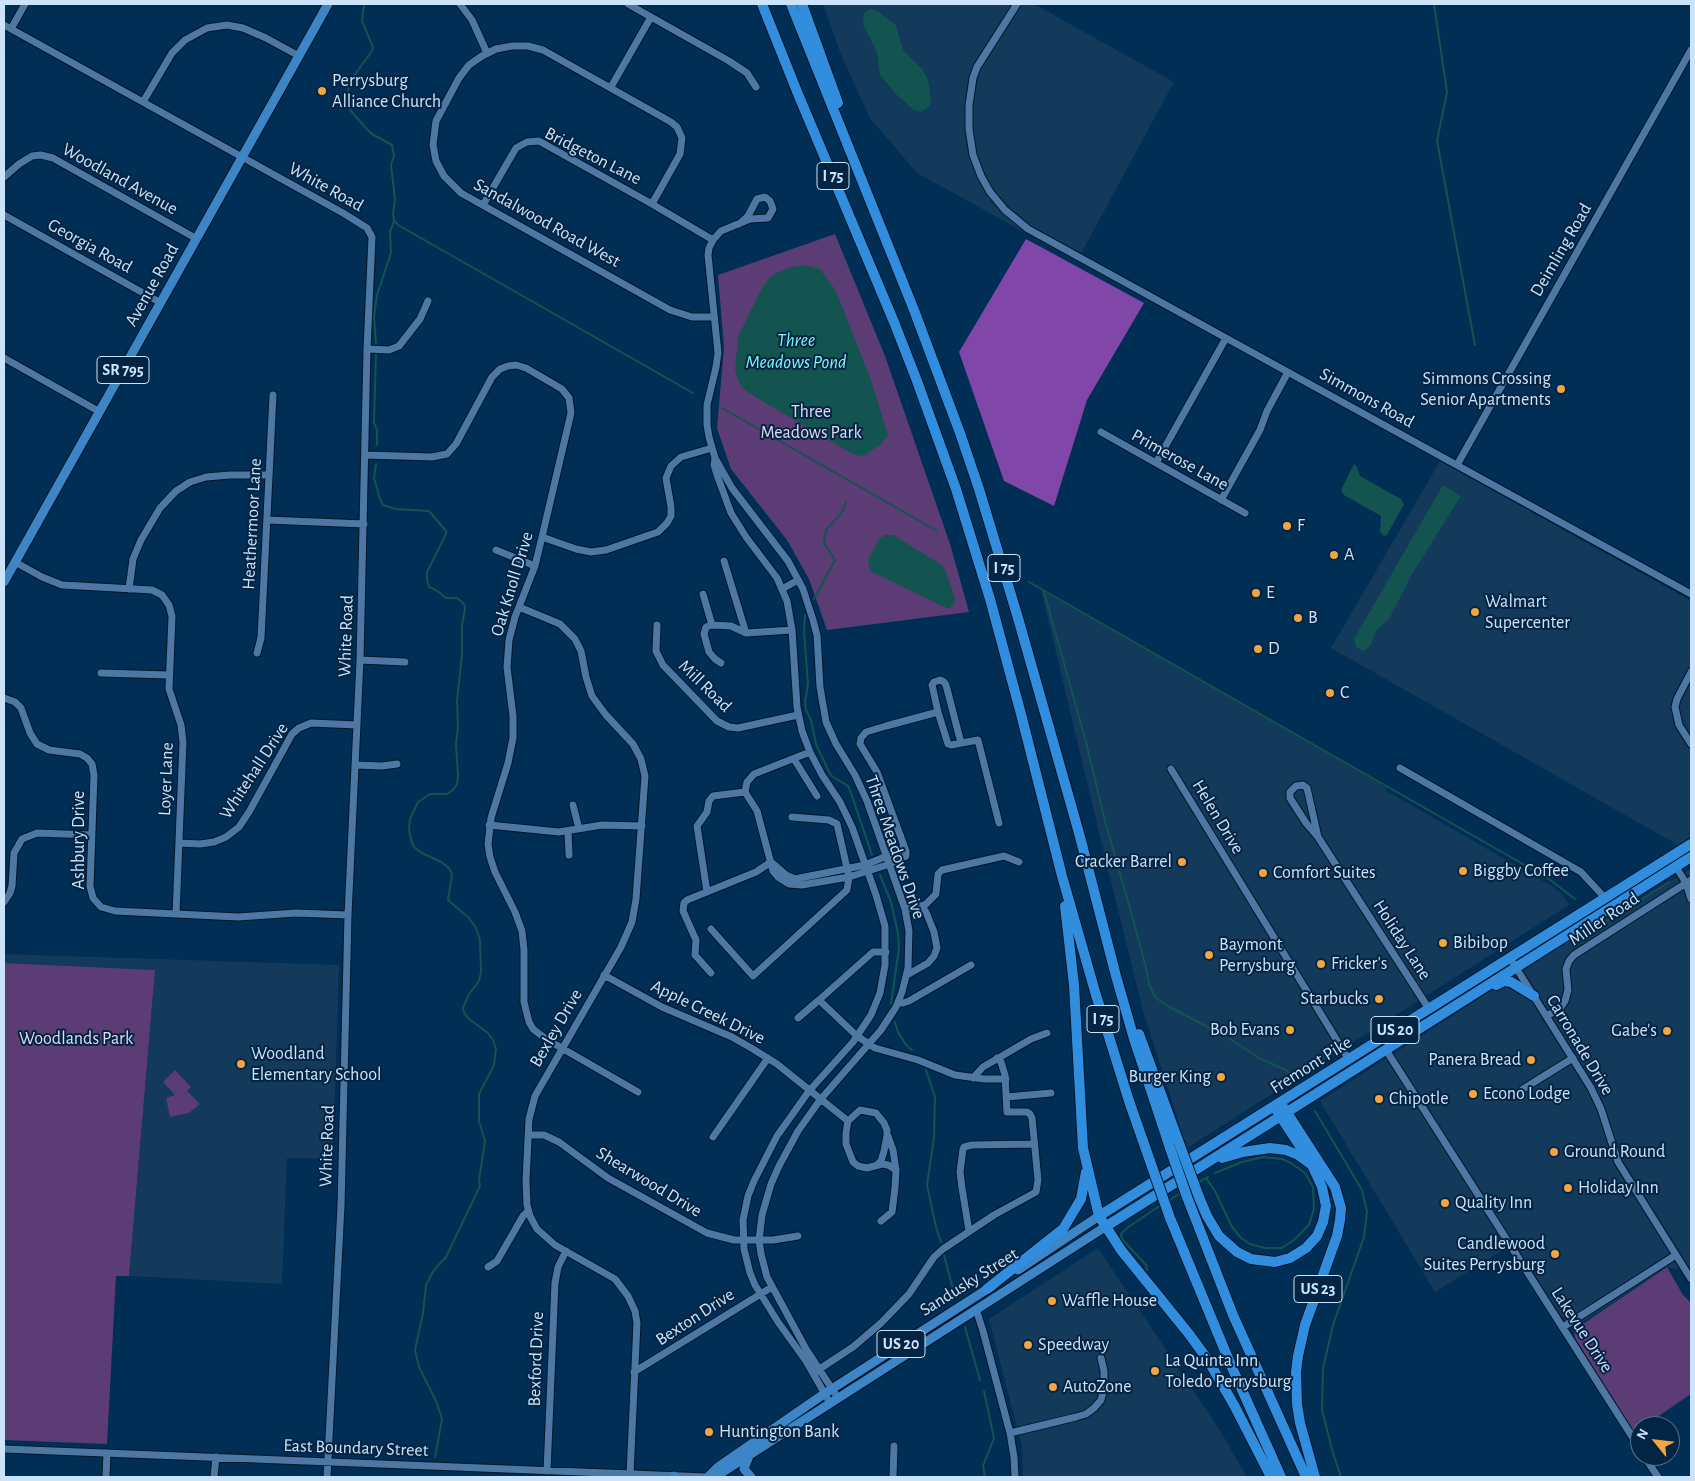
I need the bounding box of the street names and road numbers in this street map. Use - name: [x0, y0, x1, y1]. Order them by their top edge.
- street label: Bridgeton Lane: [541, 122, 645, 190]
- street label: Woodland Avenue: [58, 138, 182, 220]
- street label: White Road: [285, 158, 367, 216]
- road number: I 75: [817, 162, 849, 190]
- street label: Sandalwood Road West: [470, 174, 624, 272]
- street label: Deimling Road: [1526, 199, 1596, 301]
- street label: Georgia Road: [44, 214, 136, 278]
- street label: Avenue Road: [120, 240, 184, 330]
- road number: SR 795: [97, 356, 149, 384]
- street label: Simmons Road: [1316, 363, 1418, 433]
- street label: Primerose Lane: [1128, 424, 1232, 496]
- street label: Heathermoor Lane: [238, 458, 266, 590]
- street label: Oak Knoll Drive: [486, 529, 538, 639]
- road number: I 75: [988, 554, 1020, 582]
- street label: White Road: [334, 595, 358, 677]
- street label: Mill Road: [674, 655, 736, 717]
- street label: Whitehall Drive: [215, 719, 293, 823]
- street label: Loyer Lane: [154, 742, 178, 816]
- street label: Three Meadows Drive: [860, 772, 930, 922]
- street label: Helen Drive: [1187, 776, 1249, 858]
- street label: Ashbury Drive: [68, 791, 90, 889]
- street label: Miller Road: [1565, 888, 1643, 950]
- street label: Holiday Lane: [1368, 896, 1436, 984]
- street label: Apple Creek Drive: [647, 975, 769, 1049]
- street label: Bexley Drive: [525, 985, 587, 1071]
- street label: Carronade Drive: [1542, 991, 1618, 1099]
- road number: I 75: [1087, 1006, 1119, 1032]
- road number: US 20: [1371, 1016, 1419, 1044]
- street label: Fremont Pike: [1266, 1031, 1356, 1099]
- street label: White Road: [315, 1105, 339, 1187]
- street label: Shearwood Drive: [592, 1142, 706, 1222]
- street label: Sandusky Street: [916, 1243, 1022, 1321]
- road number: US 23: [1294, 1276, 1342, 1302]
- street label: Lakevue Drive: [1546, 1283, 1618, 1377]
- street label: Bexton Drive: [652, 1284, 738, 1350]
- street label: Bexford Drive: [524, 1311, 548, 1407]
- road number: US 20: [877, 1330, 925, 1358]
- street label: East Boundary Street: [283, 1435, 429, 1461]

